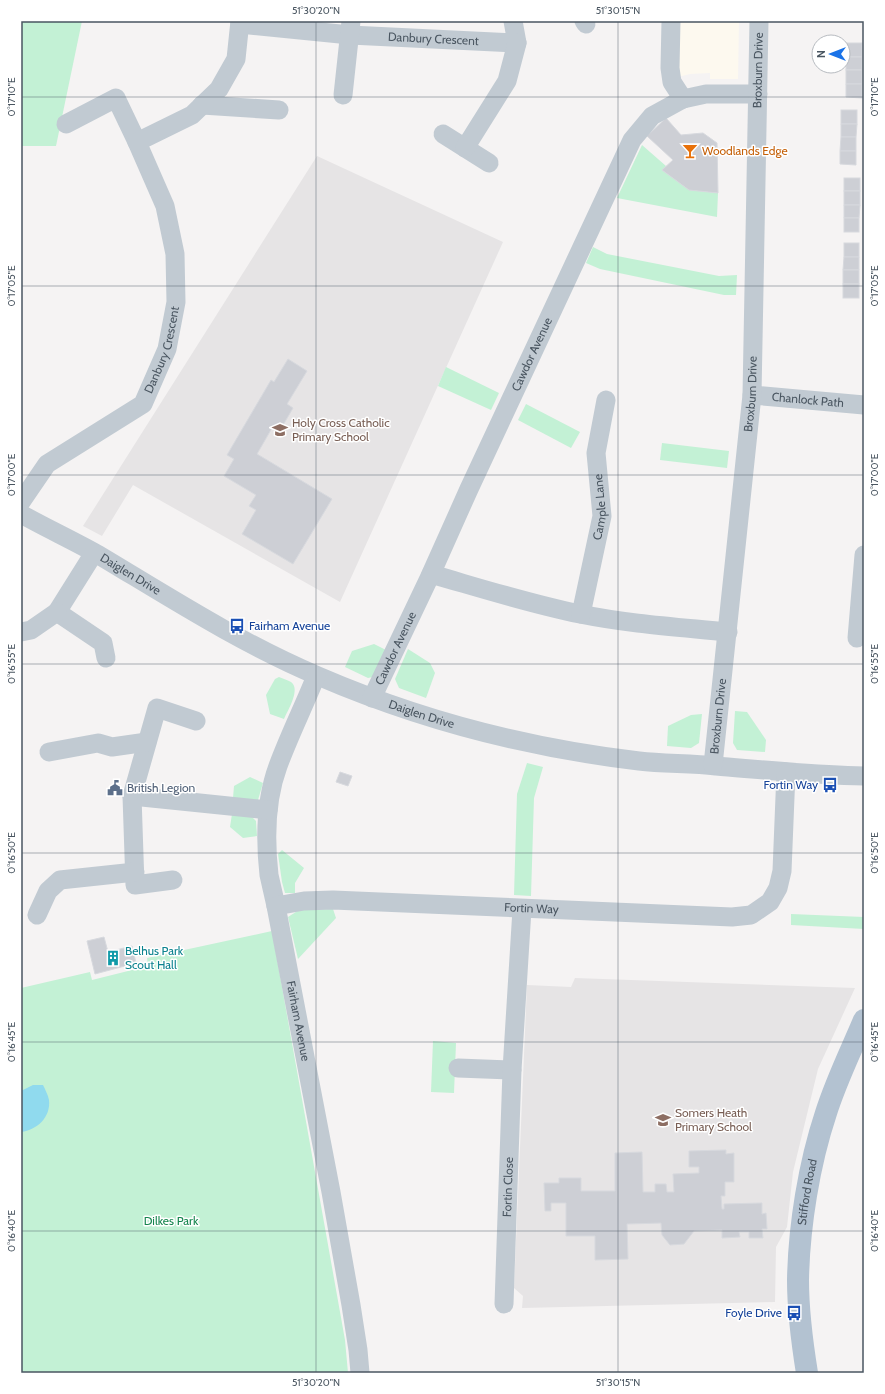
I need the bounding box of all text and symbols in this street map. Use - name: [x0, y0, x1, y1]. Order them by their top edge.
- text: 51°30'20"N: [292, 4, 340, 17]
- text: 51°30'15"N: [596, 4, 640, 17]
- street label: Danbury Crescent: [388, 29, 479, 48]
- street label: Broxburn Drive: [749, 32, 766, 108]
- north arrow: [811, 34, 851, 74]
- text: N: [814, 50, 828, 58]
- text: 0°17'10"E: [5, 77, 18, 116]
- text: 0°17'10"E: [868, 77, 881, 116]
- bar icon: Woodlands Edge: [681, 142, 699, 160]
- place label: Woodlands Edge: [702, 143, 788, 158]
- text: 0°17'05"E: [5, 265, 18, 307]
- text: 0°17'05"E: [868, 265, 881, 307]
- street label: Danbury Crescent: [141, 305, 182, 396]
- street label: Cawdor Avenue: [508, 315, 555, 393]
- street label: Broxburn Drive: [740, 356, 760, 433]
- street label: Chanlock Path: [771, 389, 844, 410]
- place label: Holy Cross Catholic Primary School: [292, 415, 390, 444]
- school or university icon: Holy Cross Catholic Primary School: [271, 421, 289, 439]
- text: 0°17'00"E: [5, 453, 18, 496]
- text: 0°17'00"E: [868, 453, 881, 496]
- street label: Cample Lane: [589, 473, 609, 541]
- street label: Daiglen Drive: [98, 550, 164, 598]
- street label: Cawdor Avenue: [371, 609, 419, 687]
- bus stop icon: Fairham Avenue: [228, 617, 246, 635]
- place label: Fairham Avenue: [249, 618, 330, 633]
- text: 0°16'55"E: [5, 643, 18, 684]
- text: 0°16'55"E: [868, 643, 881, 684]
- street label: Broxburn Drive: [706, 678, 729, 755]
- street label: Daiglen Drive: [387, 696, 456, 731]
- bus stop icon: Fortin Way: [821, 776, 839, 794]
- place label: Fortin Way: [763, 777, 818, 792]
- public building icon: British Legion: [106, 779, 124, 797]
- place label: British Legion: [127, 780, 196, 795]
- text: 0°16'50"E: [5, 832, 18, 874]
- text: 0°16'50"E: [868, 832, 881, 874]
- street label: Fortin Way: [504, 899, 559, 917]
- place label: Belhus Park Scout Hall: [125, 943, 184, 972]
- building icon: Belhus Park Scout Hall: [104, 949, 122, 967]
- street label: Fairham Avenue: [284, 980, 314, 1062]
- text: 0°16'45"E: [5, 1021, 18, 1062]
- text: 0°16'45"E: [868, 1021, 881, 1062]
- place label: Somers Heath Primary School: [675, 1105, 752, 1134]
- school or university icon: Somers Heath Primary School: [654, 1111, 672, 1129]
- street label: Fortin Close: [499, 1157, 516, 1217]
- street label: Stifford Road: [794, 1157, 820, 1226]
- text: 0°16'40"E: [5, 1210, 18, 1252]
- text: 0°16'40"E: [868, 1210, 881, 1252]
- park label: Dilkes Park: [144, 1213, 199, 1228]
- bus stop icon: Foyle Drive: [785, 1304, 803, 1322]
- place label: Foyle Drive: [725, 1305, 782, 1320]
- text: 51°30'20"N: [292, 1376, 340, 1389]
- text: 51°30'15"N: [596, 1376, 640, 1389]

